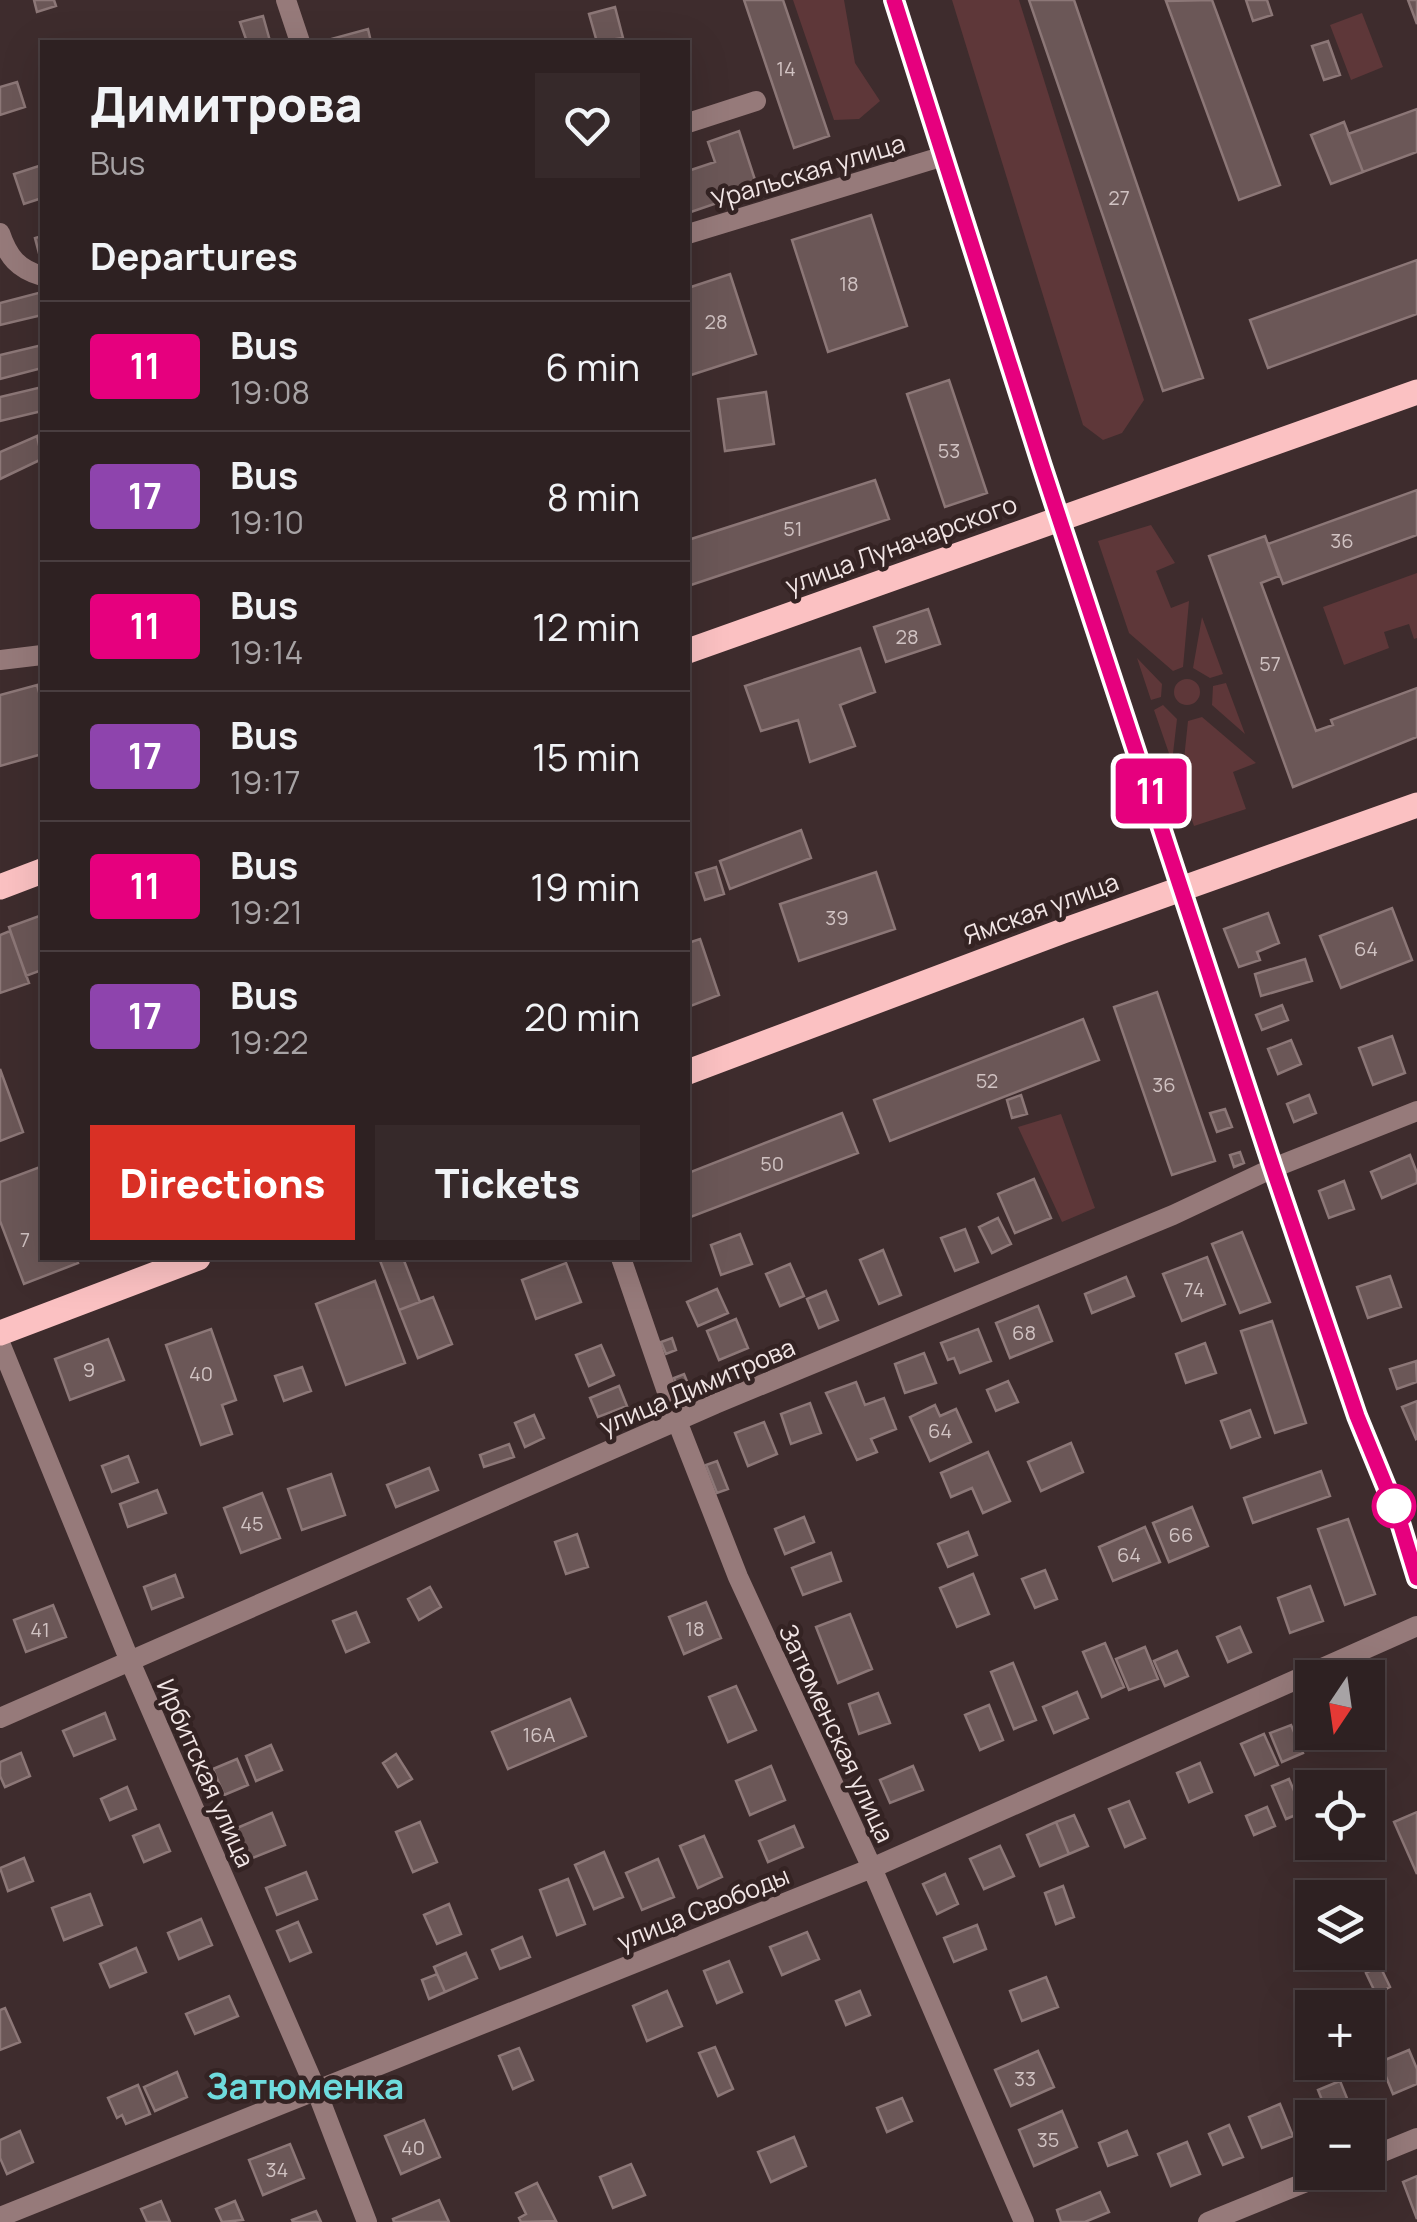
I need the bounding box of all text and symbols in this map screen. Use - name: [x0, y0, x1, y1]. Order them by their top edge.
- house number: 14: [776, 55, 796, 82]
- text: Димитрова: [90, 71, 362, 136]
- button: heart: [535, 73, 640, 178]
- street label: Уральская улица: [707, 125, 909, 217]
- text: Bus: [90, 141, 145, 185]
- house number: 27: [1108, 184, 1130, 211]
- text: Departures: [90, 229, 298, 281]
- house number: 18: [839, 270, 859, 297]
- house number: 28: [704, 308, 728, 335]
- text: Bus: [230, 318, 298, 370]
- text: 6 min: [545, 340, 640, 392]
- text: 11: [130, 342, 160, 390]
- text: 19:08: [230, 370, 310, 414]
- house number: 53: [938, 437, 960, 464]
- text: Bus: [230, 448, 298, 500]
- text: 8 min: [547, 470, 640, 522]
- text: 17: [128, 472, 162, 520]
- street label: улица Луначарского: [780, 486, 1022, 602]
- text: 19:10: [230, 500, 304, 544]
- house number: 51: [783, 515, 803, 542]
- house number: 36: [1330, 527, 1354, 554]
- text: Bus: [230, 578, 298, 630]
- text: 12 min: [532, 600, 640, 652]
- text: 11: [130, 602, 160, 650]
- house number: 28: [895, 623, 919, 650]
- text: 19:14: [230, 630, 303, 674]
- house number: 57: [1259, 650, 1281, 677]
- text: Bus: [230, 708, 298, 760]
- text: 15 min: [532, 730, 640, 782]
- text: 17: [128, 732, 162, 780]
- line badge: 11: [1106, 758, 1196, 824]
- text: 19:17: [230, 760, 300, 804]
- text: 11: [1136, 767, 1166, 815]
- text: Bus: [230, 838, 298, 890]
- text: 19 min: [530, 860, 640, 912]
- text: 11: [130, 862, 160, 910]
- street label: Ямская улица: [959, 864, 1123, 952]
- text: 19:21: [230, 890, 303, 934]
- house number: 39: [825, 904, 849, 931]
- house number: 64: [1354, 935, 1378, 962]
- text: Bus: [230, 968, 298, 1020]
- text: 20 min: [524, 990, 640, 1042]
- text: 17: [128, 992, 162, 1040]
- text: 19:22: [230, 1020, 308, 1064]
- house number: 52: [976, 1067, 998, 1094]
- house number: 36: [1152, 1071, 1176, 1098]
- button: Directions: [90, 1125, 355, 1240]
- button: Tickets: [375, 1125, 640, 1240]
- house number: 50: [760, 1150, 784, 1177]
- house number: 7: [20, 1226, 30, 1253]
- house number: 74: [1183, 1276, 1205, 1303]
- house number: 68: [1012, 1319, 1036, 1346]
- street label: улица Димитрова: [594, 1329, 800, 1443]
- house number: 9: [83, 1356, 95, 1383]
- house number: 40: [189, 1360, 213, 1387]
- house number: 64: [928, 1417, 952, 1444]
- unlabelled marker: [1373, 1485, 1415, 1527]
- house number: 45: [240, 1510, 264, 1537]
- house number: 66: [1169, 1521, 1193, 1548]
- house number: 64: [1117, 1541, 1141, 1568]
- house number: 18: [685, 1615, 705, 1642]
- house number: 41: [30, 1616, 50, 1643]
- street label: Затюменская улица: [771, 1618, 903, 1848]
- north arrow: [1295, 1660, 1385, 1750]
- map controls: [1295, 1660, 1385, 2190]
- street label: Ирбитская улица: [149, 1673, 263, 1873]
- house number: 16А: [523, 1721, 556, 1748]
- button: locate: [1295, 1770, 1385, 1860]
- street label: улица Свободы: [612, 1858, 794, 1958]
- button: layers: [1295, 1880, 1385, 1970]
- button: +: [1295, 1990, 1385, 2080]
- district label: Затюменка: [206, 2062, 404, 2110]
- house number: 33: [1014, 2065, 1036, 2092]
- button: −: [1295, 2100, 1385, 2190]
- house number: 35: [1037, 2126, 1059, 2153]
- house number: 40: [401, 2134, 425, 2161]
- house number: 34: [266, 2156, 288, 2183]

